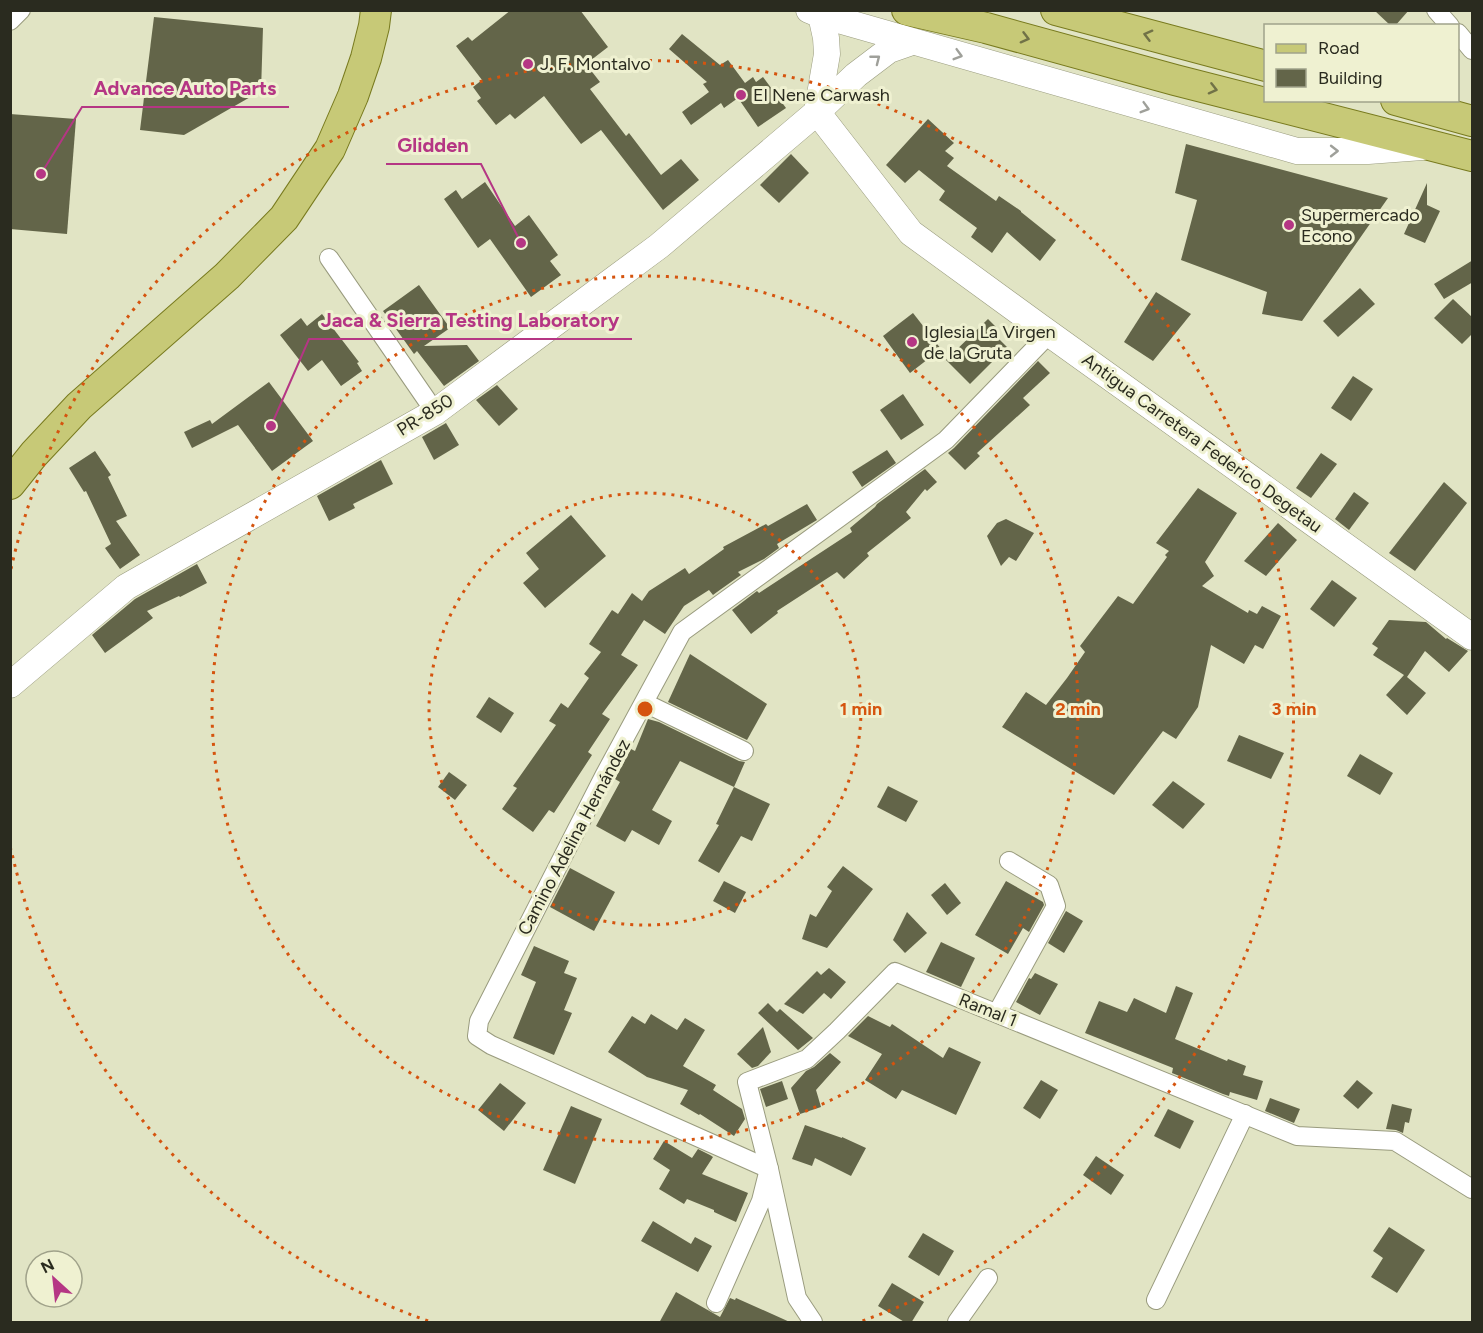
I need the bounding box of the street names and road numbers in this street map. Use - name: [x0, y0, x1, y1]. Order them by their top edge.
- street label: Antigua Carretera Federico Degetau: [1078, 349, 1326, 537]
- street label: PR-850: [393, 389, 457, 441]
- street label: Camino Adelina Hernández: [513, 735, 635, 939]
- street label: Ramal 1: [956, 988, 1020, 1032]

